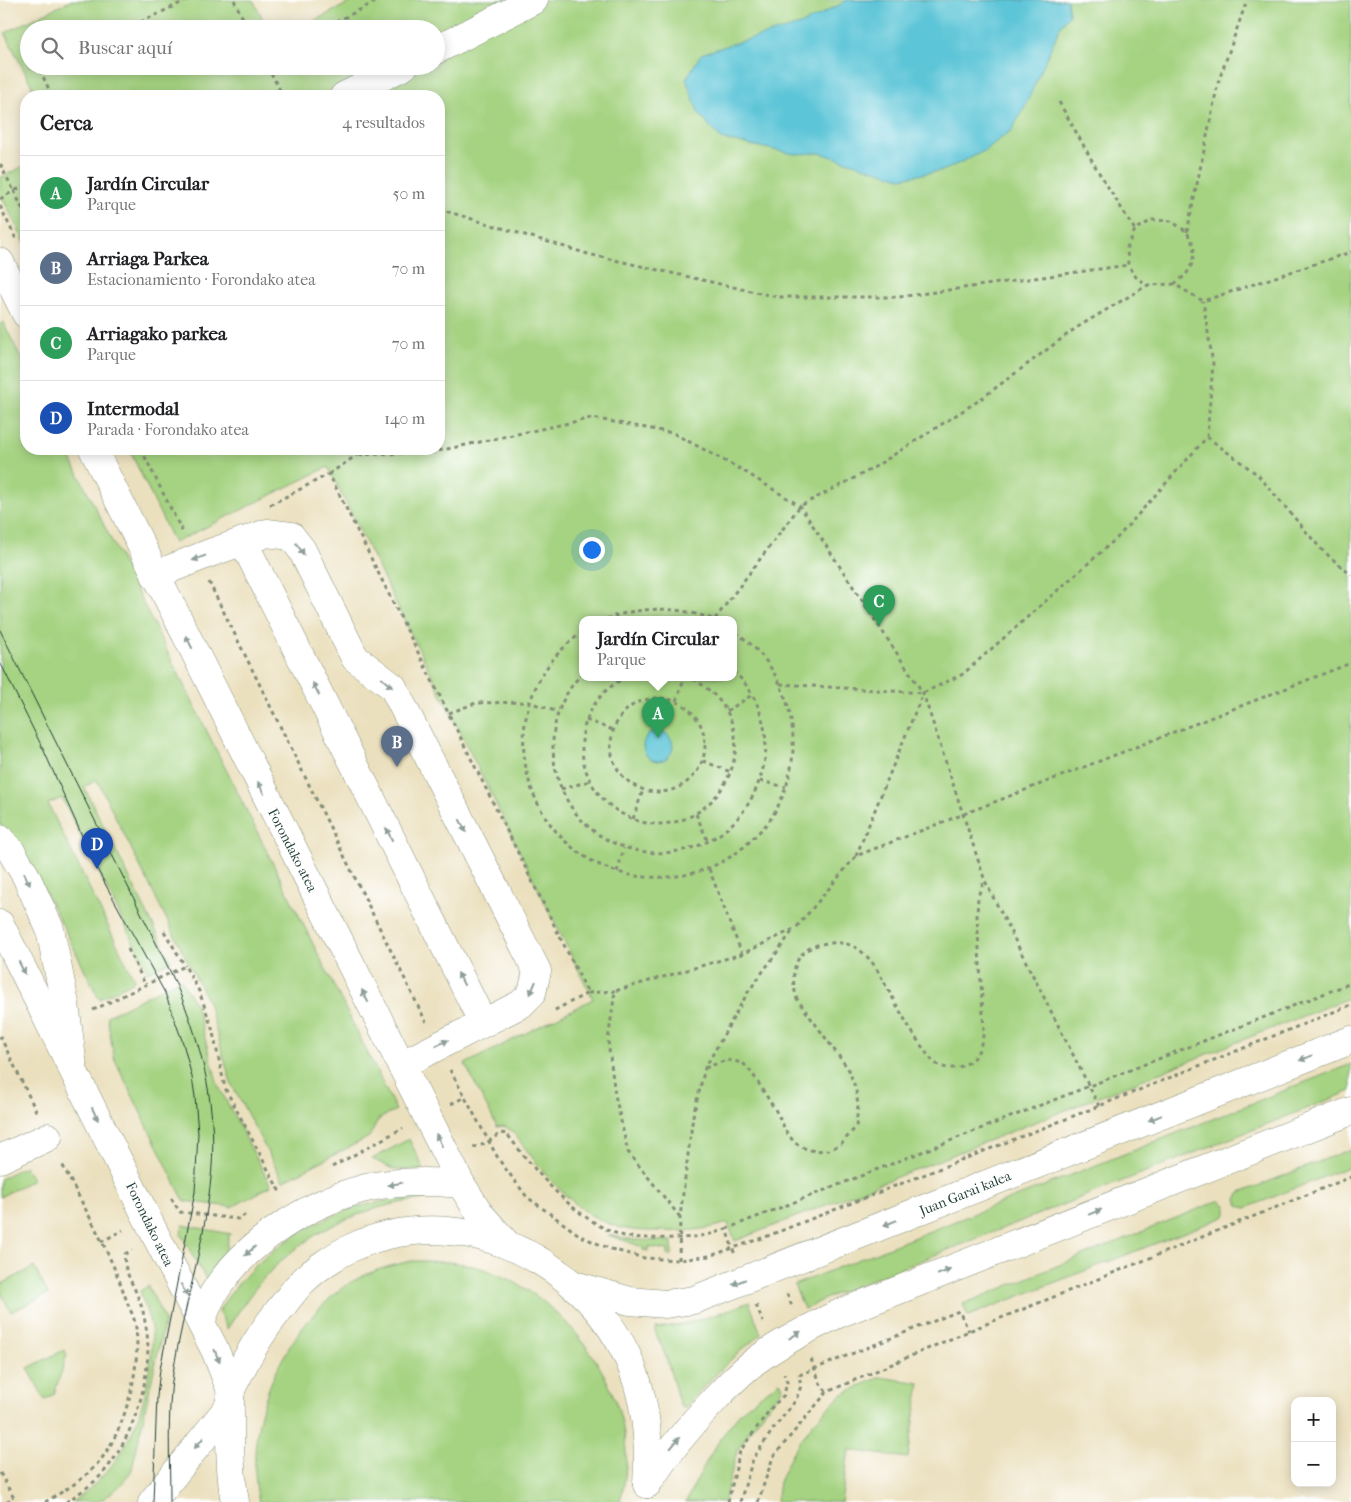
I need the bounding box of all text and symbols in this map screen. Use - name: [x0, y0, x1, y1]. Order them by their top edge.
- search box: [20, 20, 445, 75]
- icon: search: [38, 34, 66, 62]
- text: Buscar aquí: [78, 37, 172, 59]
- text: Cerca: [40, 111, 92, 135]
- text: 4 resultados: [342, 113, 425, 132]
- text: Jardín Circular: [87, 173, 209, 195]
- text: A: [51, 184, 61, 203]
- text: 50 m: [393, 184, 425, 203]
- text: Parque: [87, 195, 136, 214]
- text: Arriaga Parkea: [87, 248, 209, 270]
- text: B: [51, 259, 61, 278]
- text: 70 m: [392, 259, 425, 278]
- text: Estacionamiento · Forondako atea: [87, 270, 316, 289]
- text: Arriagako parkea: [87, 323, 227, 345]
- text: C: [51, 334, 61, 353]
- text: 70 m: [392, 334, 425, 353]
- text: Parque: [87, 345, 136, 364]
- text: Intermodal: [87, 398, 179, 420]
- text: D: [50, 409, 62, 428]
- text: 140 m: [384, 409, 425, 428]
- text: Parada · Forondako atea: [87, 420, 249, 439]
- your location: [579, 537, 605, 563]
- one-way arrow: [296, 543, 305, 556]
- one-way arrow: [192, 554, 206, 562]
- pin: C: [863, 585, 895, 626]
- popup: [579, 616, 737, 681]
- text: Jardín Circular: [597, 628, 719, 650]
- one-way arrow: [185, 635, 193, 649]
- text: Parque: [597, 650, 646, 669]
- one-way arrow: [381, 678, 394, 689]
- one-way arrow: [312, 681, 320, 696]
- pin: A: [642, 697, 674, 738]
- pin: B: [381, 726, 413, 767]
- one-way arrow: [257, 780, 266, 795]
- street label: Forondako atea: [264, 806, 321, 895]
- one-way arrow: [459, 819, 467, 833]
- one-way arrow: [385, 827, 393, 841]
- pin: D: [81, 828, 113, 869]
- one-way arrow: [23, 872, 31, 886]
- one-way arrow: [18, 961, 26, 975]
- one-way arrow: [457, 972, 465, 986]
- one-way arrow: [528, 981, 536, 995]
- one-way arrow: [361, 988, 369, 1003]
- one-way arrow: [434, 1039, 449, 1047]
- one-way arrow: [1298, 1054, 1313, 1062]
- one-way arrow: [91, 1107, 99, 1121]
- one-way arrow: [1147, 1115, 1162, 1122]
- one-way arrow: [435, 1133, 443, 1147]
- street label: Juan Garai kalea: [916, 1167, 1014, 1220]
- street label: Forondako atea: [122, 1179, 177, 1270]
- one-way arrow: [387, 1180, 403, 1188]
- one-way arrow: [1088, 1208, 1103, 1216]
- one-way arrow: [882, 1219, 897, 1227]
- one-way arrow: [244, 1245, 256, 1257]
- one-way arrow: [937, 1267, 951, 1275]
- one-way arrow: [731, 1279, 746, 1287]
- one-way arrow: [180, 1283, 188, 1298]
- one-way arrow: [788, 1331, 801, 1340]
- one-way arrow: [213, 1349, 221, 1364]
- map controls: [1291, 1397, 1336, 1487]
- button: +: [1291, 1397, 1336, 1442]
- one-way arrow: [194, 1436, 205, 1449]
- one-way arrow: [669, 1437, 680, 1450]
- button: −: [1291, 1442, 1336, 1487]

